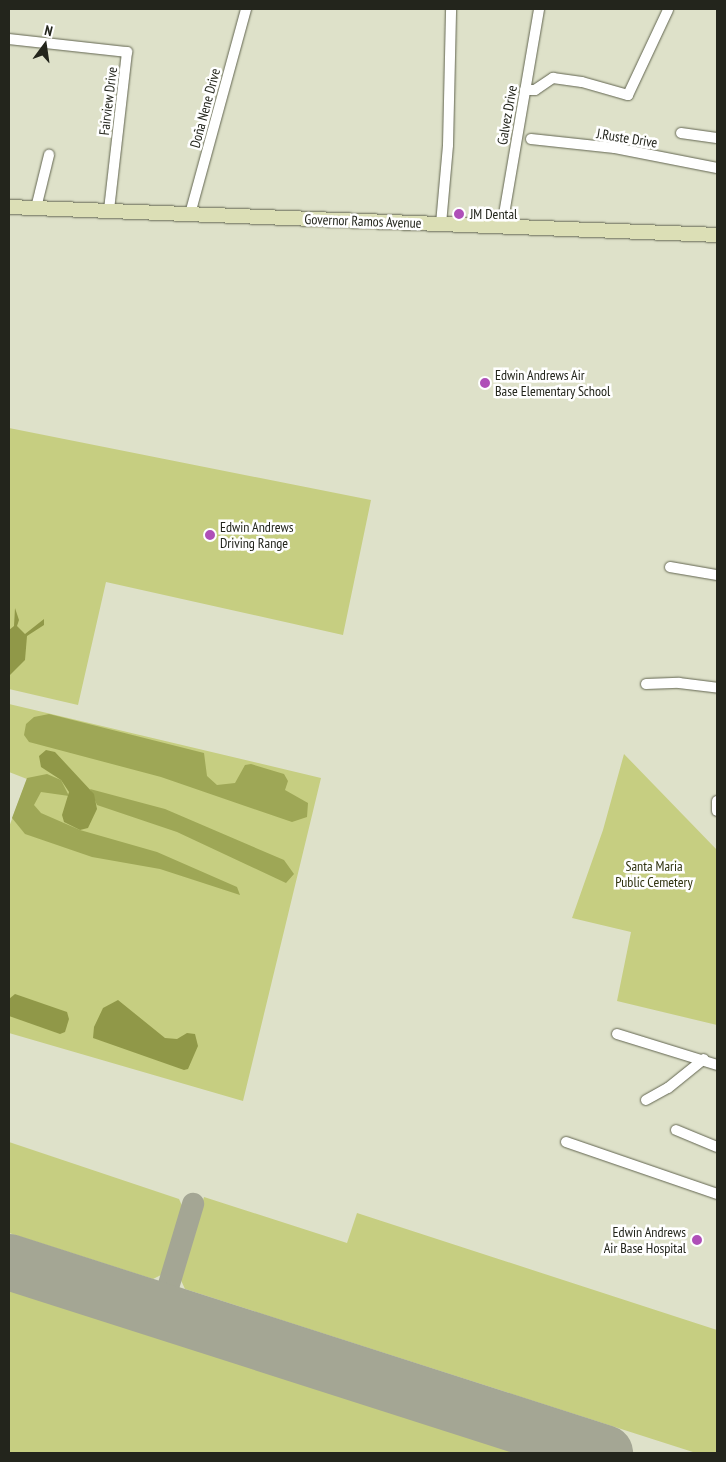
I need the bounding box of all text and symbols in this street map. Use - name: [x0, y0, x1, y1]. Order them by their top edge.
- north arrow: [20, 20, 70, 70]
- text: N: [43, 21, 54, 40]
- street label: Fairview Drive: [95, 66, 121, 136]
- street label: Doña Nene Drive: [186, 66, 224, 150]
- street label: Galvez Drive: [493, 84, 521, 146]
- street label: J.Ruste Drive: [595, 125, 659, 151]
- place label: JM Dental: [470, 206, 517, 222]
- marker: JM Dental: [452, 207, 466, 221]
- street label: Governor Ramos Avenue: [304, 211, 422, 231]
- place label: Edwin Andrews Air Base Elementary School: [495, 367, 611, 400]
- marker: Edwin Andrews Air Base Elementary School: [479, 377, 491, 389]
- place label: Edwin Andrews Driving Range: [220, 519, 294, 552]
- marker: Edwin Andrews Driving Range: [204, 529, 216, 541]
- park label: Santa Maria Public Cemetery: [615, 858, 693, 890]
- place label: Edwin Andrews Air Base Hospital: [604, 1224, 686, 1256]
- marker: Edwin Andrews Air Base Hospital: [690, 1233, 704, 1247]

